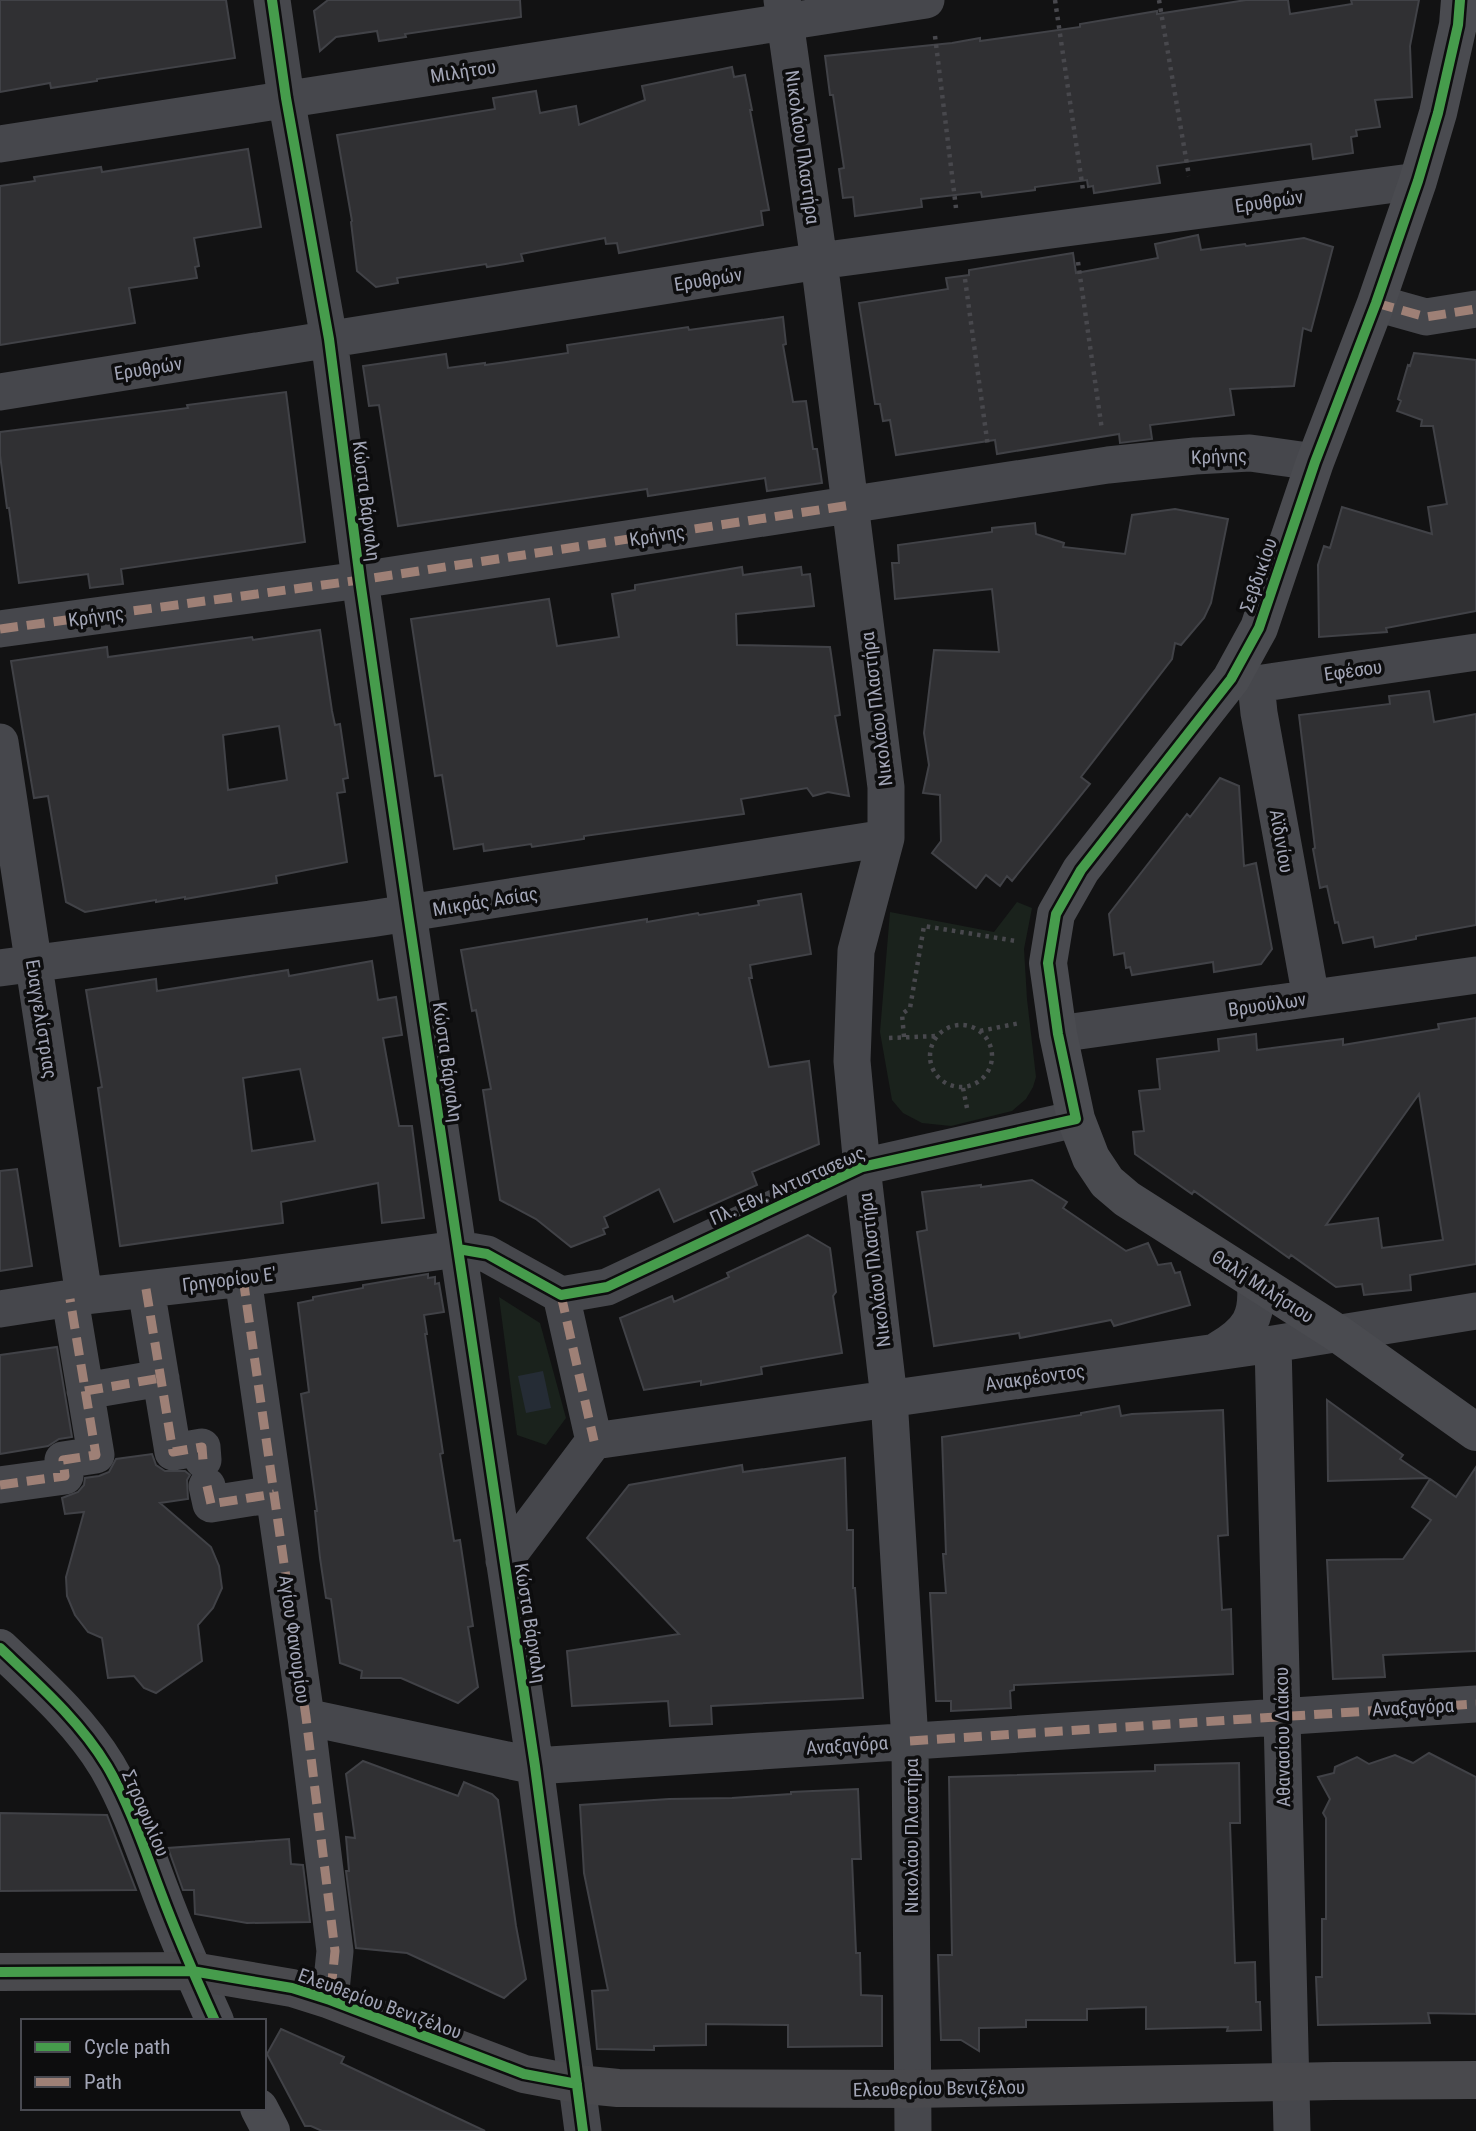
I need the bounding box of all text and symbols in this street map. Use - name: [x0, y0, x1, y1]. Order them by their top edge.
- street label: Μιλήτου: [429, 55, 498, 88]
- street label: Νικολάου Πλαστήρα: [780, 69, 825, 226]
- street label: Ερυθρών: [1233, 185, 1305, 218]
- street label: Ερυθρών: [672, 263, 744, 296]
- street label: Ερυθρών: [112, 352, 184, 385]
- street label: Κώστα Βάρναλη: [348, 440, 385, 563]
- street label: Κρήνης: [1191, 444, 1247, 469]
- street label: Κρήνης: [628, 520, 686, 551]
- street label: Σεβδικίου: [1235, 535, 1282, 615]
- street label: Κρήνης: [67, 601, 125, 632]
- street label: Νικολάου Πλαστήρα: [856, 630, 897, 787]
- street label: Εφέσου: [1323, 655, 1384, 686]
- street label: Αϊδινίου: [1265, 808, 1298, 875]
- street label: Μικράς Ασίας: [431, 882, 539, 921]
- street label: Ευαγγελίστριας: [21, 958, 62, 1080]
- street label: Βρυούλων: [1227, 988, 1308, 1021]
- street label: Κώστα Βάρναλη: [428, 1000, 467, 1124]
- street label: Πλ. Εθν. Αντιστασεως: [706, 1141, 868, 1230]
- street label: Νικολάου Πλαστήρα: [854, 1191, 895, 1348]
- street label: Θαλή Μιλήσιου: [1208, 1245, 1318, 1328]
- street label: Γρηγορίου Ε': [181, 1262, 277, 1297]
- street label: Ανακρέοντος: [984, 1359, 1086, 1396]
- street label: Κώστα Βάρναλη: [510, 1561, 551, 1685]
- street label: Αγίου Φανουρίου: [274, 1573, 315, 1705]
- street label: Αθανασίου Διάκου: [1270, 1667, 1295, 1807]
- street label: Αναξαγόρα: [1371, 1694, 1455, 1721]
- street label: Αναξαγόρα: [805, 1731, 889, 1760]
- street label: Νικολάου Πλαστήρα: [900, 1758, 923, 1914]
- street label: Στροφυλίου: [117, 1766, 174, 1860]
- street label: Ελευθερίου Βενιζέλου: [295, 1963, 465, 2044]
- legend: [21, 2019, 266, 2110]
- text: Cycle path: [84, 2035, 170, 2059]
- text: Path: [84, 2070, 122, 2094]
- street label: Ελευθερίου Βενιζέλου: [853, 2075, 1025, 2102]

